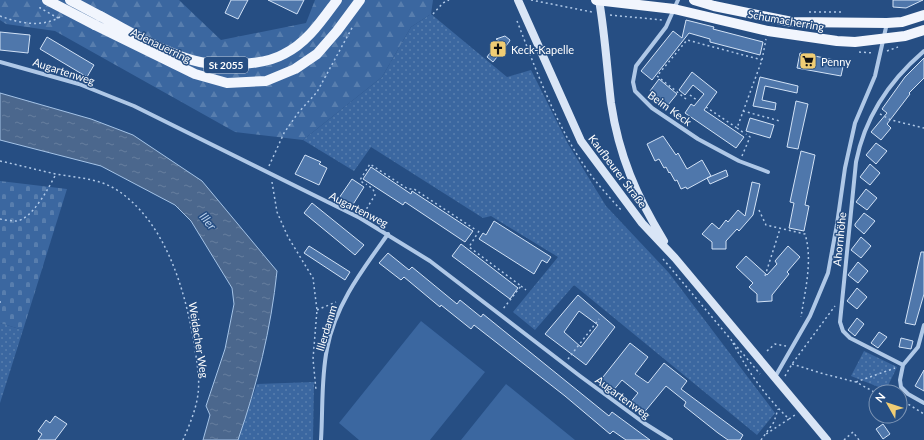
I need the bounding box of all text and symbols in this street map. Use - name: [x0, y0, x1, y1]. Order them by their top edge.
- street label: Schumacherring: [747, 7, 826, 33]
- street label: Adenauerring: [129, 25, 193, 65]
- church icon: Keck-Kapelle: [488, 39, 508, 59]
- place label: Keck-Kapelle: [511, 43, 574, 56]
- supermarket icon: Penny: [798, 51, 818, 71]
- street label: Augartenweg: [31, 55, 97, 87]
- place label: Penny: [821, 55, 851, 68]
- road number: St 2055: [204, 57, 248, 73]
- street label: Beim Keck: [646, 88, 695, 128]
- street label: Kaufbeurer Straße: [586, 132, 650, 210]
- street label: Augartenweg: [327, 189, 391, 230]
- water label: Iller: [196, 209, 220, 234]
- street label: Ahornhöhe: [830, 211, 848, 267]
- street label: Weidacher Weg: [187, 301, 211, 379]
- street label: Illerdamm: [313, 303, 339, 353]
- street label: Augartenweg: [593, 373, 653, 421]
- north arrow: [868, 384, 908, 424]
- text: N: [872, 390, 888, 405]

